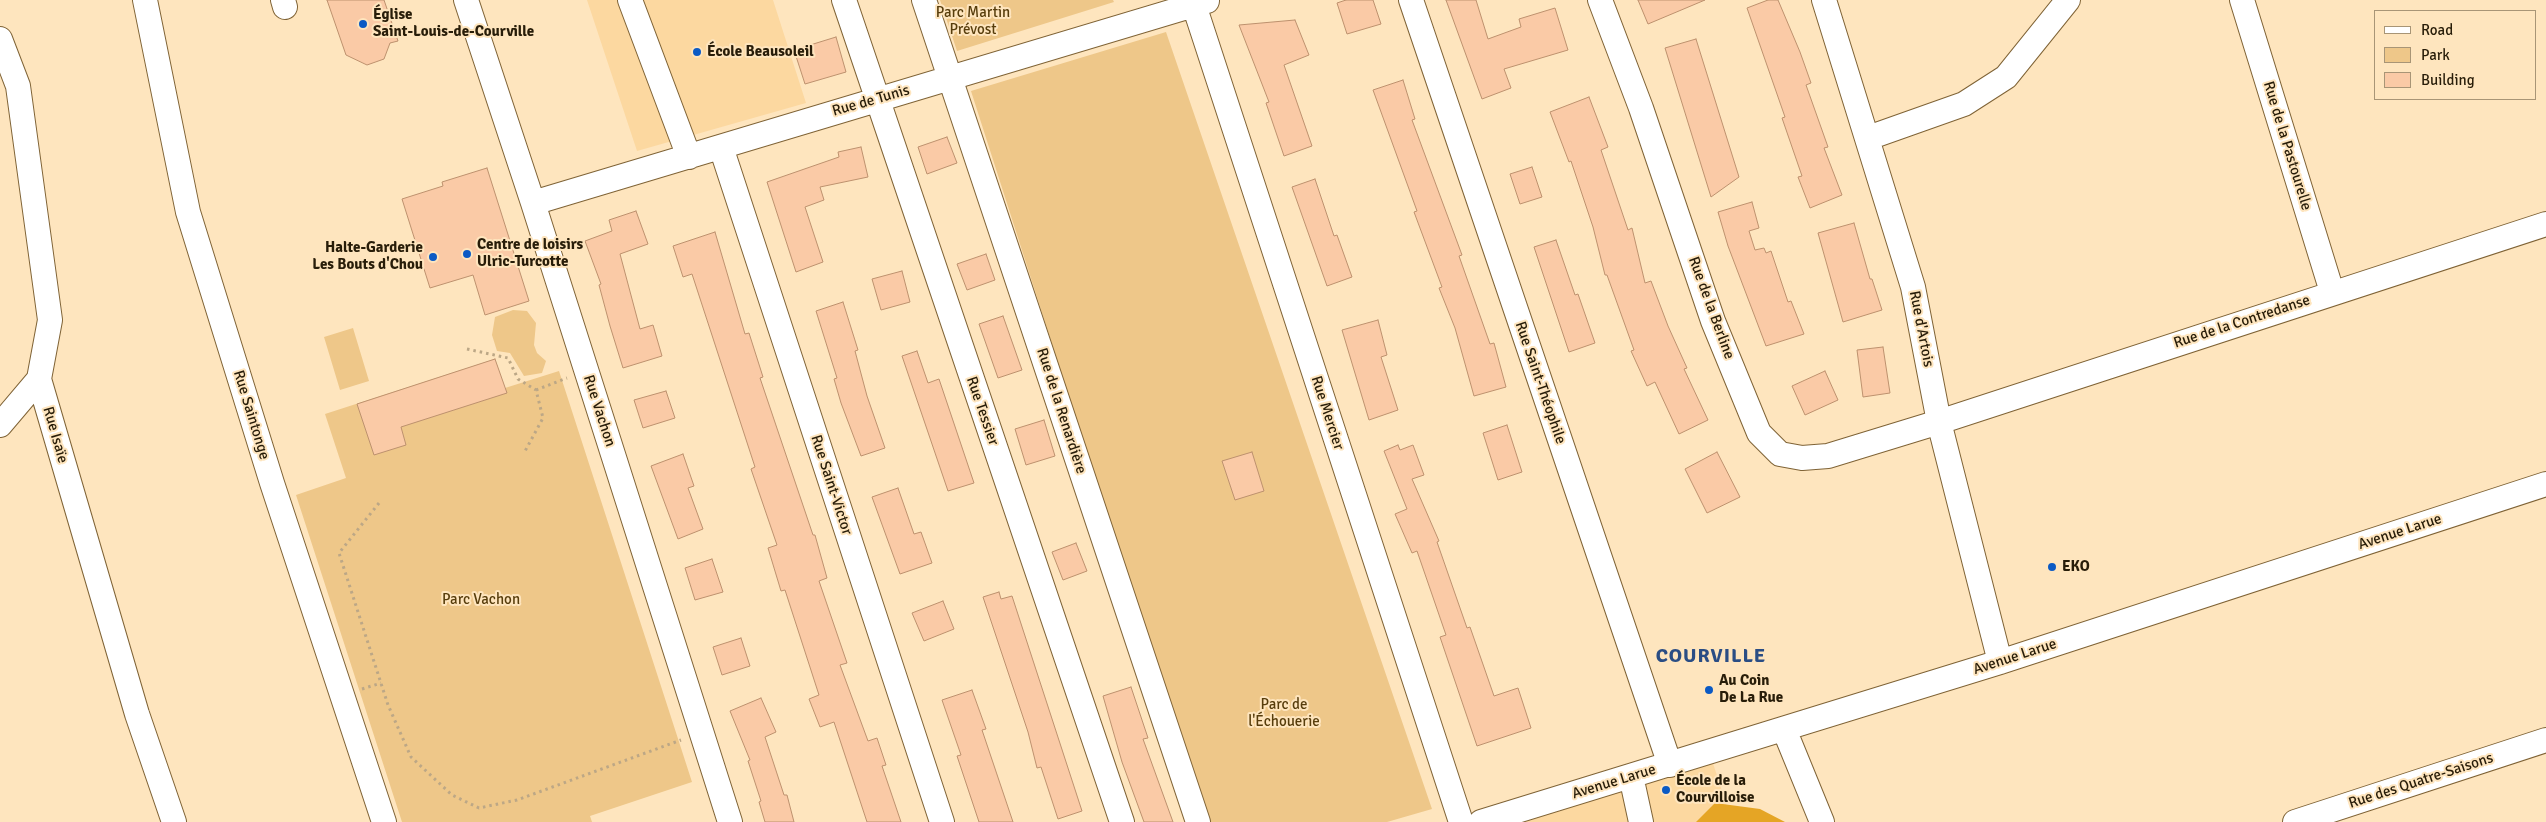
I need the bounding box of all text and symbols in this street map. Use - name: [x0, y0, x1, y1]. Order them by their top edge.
- park label: Parc Martin Prévost: [936, 4, 1010, 39]
- place label: Église Saint-Louis-de-Courville: [373, 6, 534, 41]
- legend: [2374, 10, 2536, 100]
- marker: Église Saint-Louis-de-Courville: [357, 18, 369, 30]
- text: Road: [2421, 21, 2453, 39]
- place label: École Beausoleil: [707, 43, 814, 61]
- marker: École Beausoleil: [691, 46, 703, 58]
- text: Park: [2421, 46, 2450, 64]
- text: Building: [2421, 71, 2475, 89]
- street label: Rue de la Pastourelle: [2259, 79, 2315, 213]
- street label: Rue de Tunis: [830, 81, 912, 121]
- place label: Centre de loisirs Ulric-Turcotte: [477, 236, 583, 271]
- place label: Halte-Garderie Les Bouts d'Chou: [312, 239, 423, 274]
- marker: Centre de loisirs Ulric-Turcotte: [461, 248, 473, 260]
- marker: Halte-Garderie Les Bouts d'Chou: [427, 251, 439, 263]
- street label: Rue de la Berline: [1684, 254, 1738, 362]
- street label: Rue d'Artois: [1905, 289, 1937, 369]
- street label: Rue de la Contredanse: [2171, 291, 2313, 353]
- street label: Rue Saint-Théophile: [1511, 319, 1569, 447]
- street label: Rue de la Renardière: [1032, 346, 1090, 476]
- street label: Rue Saintonge: [229, 368, 273, 462]
- street label: Rue Vachon: [579, 373, 619, 449]
- street label: Rue Tessier: [962, 374, 1002, 448]
- street label: Rue Mercier: [1307, 374, 1347, 452]
- street label: Rue Isaïe: [38, 405, 72, 465]
- street label: Rue Saint-Victor: [806, 433, 856, 537]
- street label: Avenue Larue: [2356, 510, 2444, 554]
- place label: EKO: [2062, 558, 2090, 576]
- marker: EKO: [2046, 561, 2058, 573]
- park label: Parc Vachon: [442, 591, 520, 609]
- street label: Avenue Larue: [1971, 635, 2059, 679]
- district label: COURVILLE: [1655, 645, 1767, 669]
- place label: Au Coin De La Rue: [1719, 672, 1783, 707]
- marker: Au Coin De La Rue: [1703, 684, 1715, 696]
- park label: Parc de l'Échouerie: [1248, 696, 1320, 731]
- street label: Rue des Quatre-Saisons: [2347, 749, 2495, 813]
- street label: Avenue Larue: [1570, 761, 1658, 803]
- place label: École de la Courvilloise: [1676, 772, 1754, 807]
- marker: École de la Courvilloise: [1660, 784, 1672, 796]

